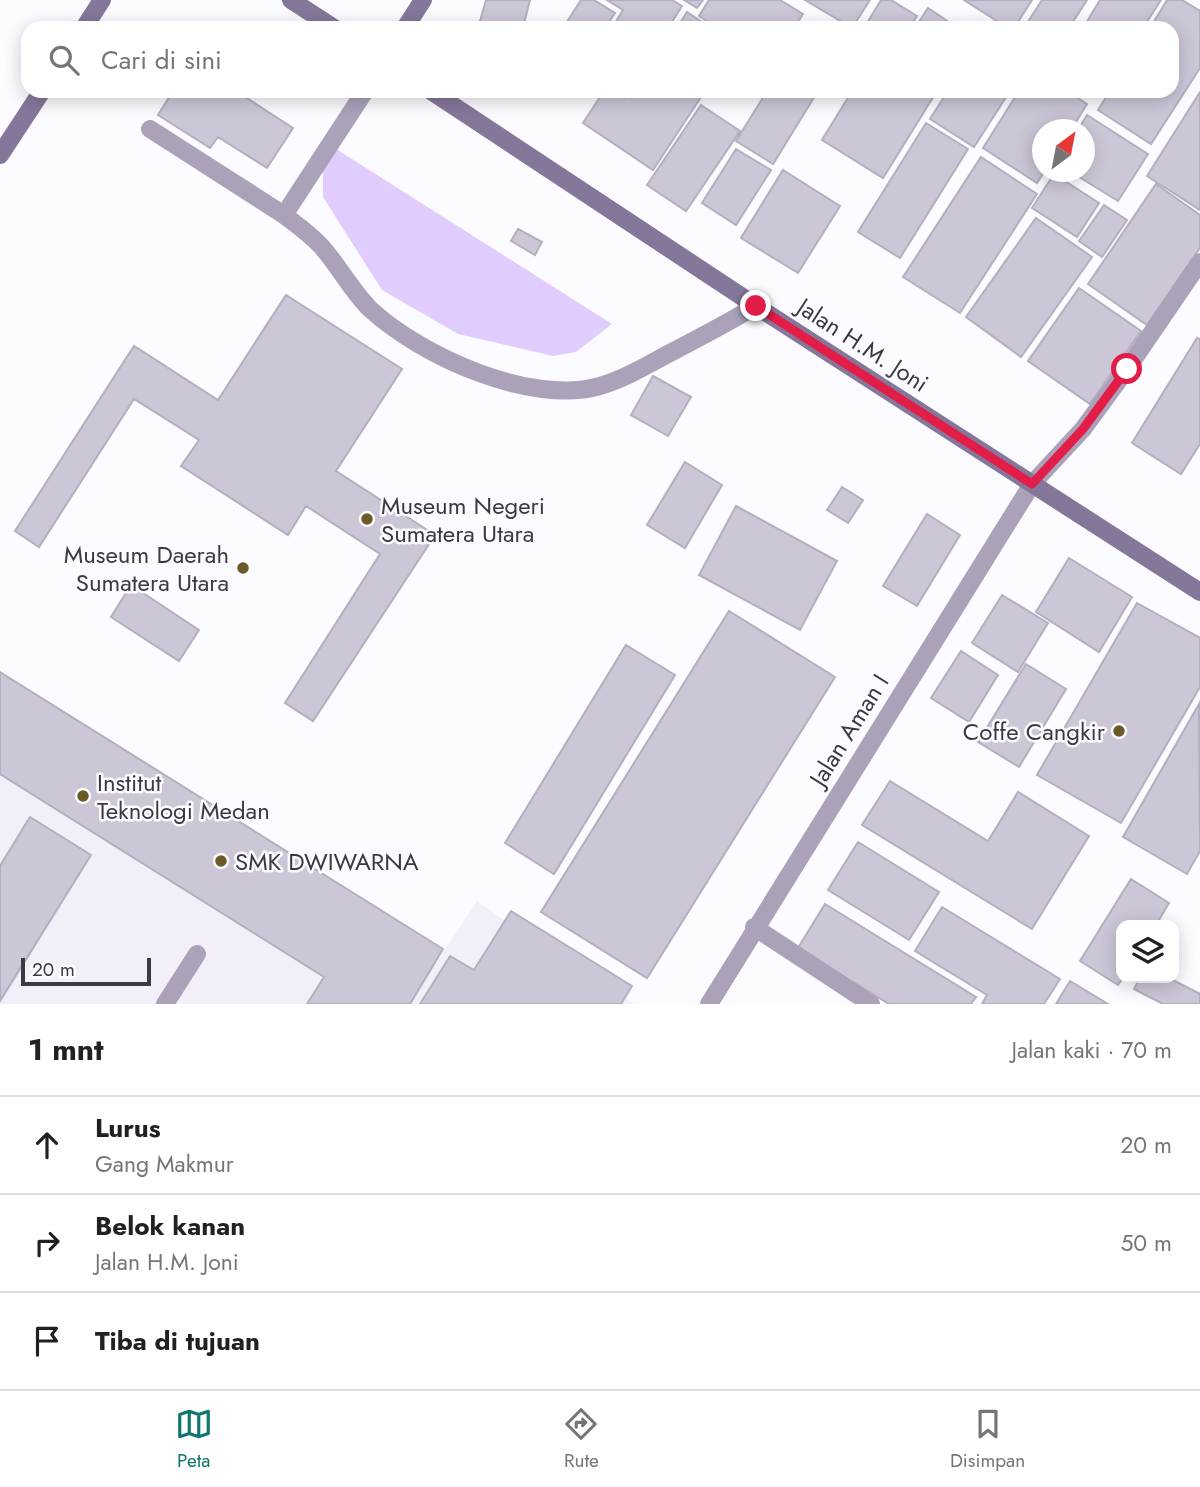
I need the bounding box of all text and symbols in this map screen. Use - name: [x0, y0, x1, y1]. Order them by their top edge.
- search box: [21, 21, 1179, 98]
- icon: search: [45, 41, 83, 79]
- text: Cari di sini: [101, 41, 222, 79]
- north arrow: [1032, 119, 1095, 182]
- street label: Jalan H.M. Joni: [788, 288, 935, 401]
- route end: [740, 290, 771, 321]
- route start: [1111, 353, 1142, 384]
- place label: Museum Negeri Sumatera Utara: [381, 488, 545, 551]
- marker: Museum Negeri Sumatera Utara: [359, 511, 375, 527]
- place label: Museum Daerah Sumatera Utara: [64, 537, 229, 600]
- marker: Museum Daerah Sumatera Utara: [235, 560, 251, 576]
- street label: Jalan Aman I: [799, 667, 897, 795]
- place label: Coffe Cangkir: [963, 714, 1106, 749]
- marker: Coffe Cangkir: [1111, 723, 1127, 739]
- place label: Institut Teknologi Medan: [97, 765, 270, 828]
- marker: Institut Teknologi Medan: [75, 788, 91, 804]
- place label: SMK DWIWARNA: [235, 844, 419, 879]
- marker: SMK DWIWARNA: [213, 853, 229, 869]
- map controls: [1116, 920, 1179, 983]
- button: layers: [1116, 920, 1179, 983]
- scale bar: [21, 955, 150, 987]
- text: 20 m: [32, 956, 75, 983]
- text: 1 mnt: [28, 1028, 104, 1071]
- text: Jalan kaki · 70 m: [1011, 1033, 1172, 1067]
- text: Lurus: [95, 1109, 161, 1147]
- icon: ahead: [28, 1126, 66, 1164]
- text: 20 m: [1120, 1128, 1172, 1162]
- text: Gang Makmur: [95, 1147, 234, 1181]
- text: Belok kanan: [95, 1207, 245, 1245]
- icon: right: [28, 1224, 66, 1262]
- text: 50 m: [1120, 1226, 1172, 1260]
- text: Jalan H.M. Joni: [95, 1245, 239, 1279]
- icon: arrive: [28, 1322, 66, 1360]
- text: Tiba di tujuan: [95, 1322, 260, 1360]
- tab: Peta: [175, 1405, 213, 1474]
- tab: Rute: [562, 1405, 600, 1474]
- tab: Disimpan: [950, 1405, 1025, 1474]

